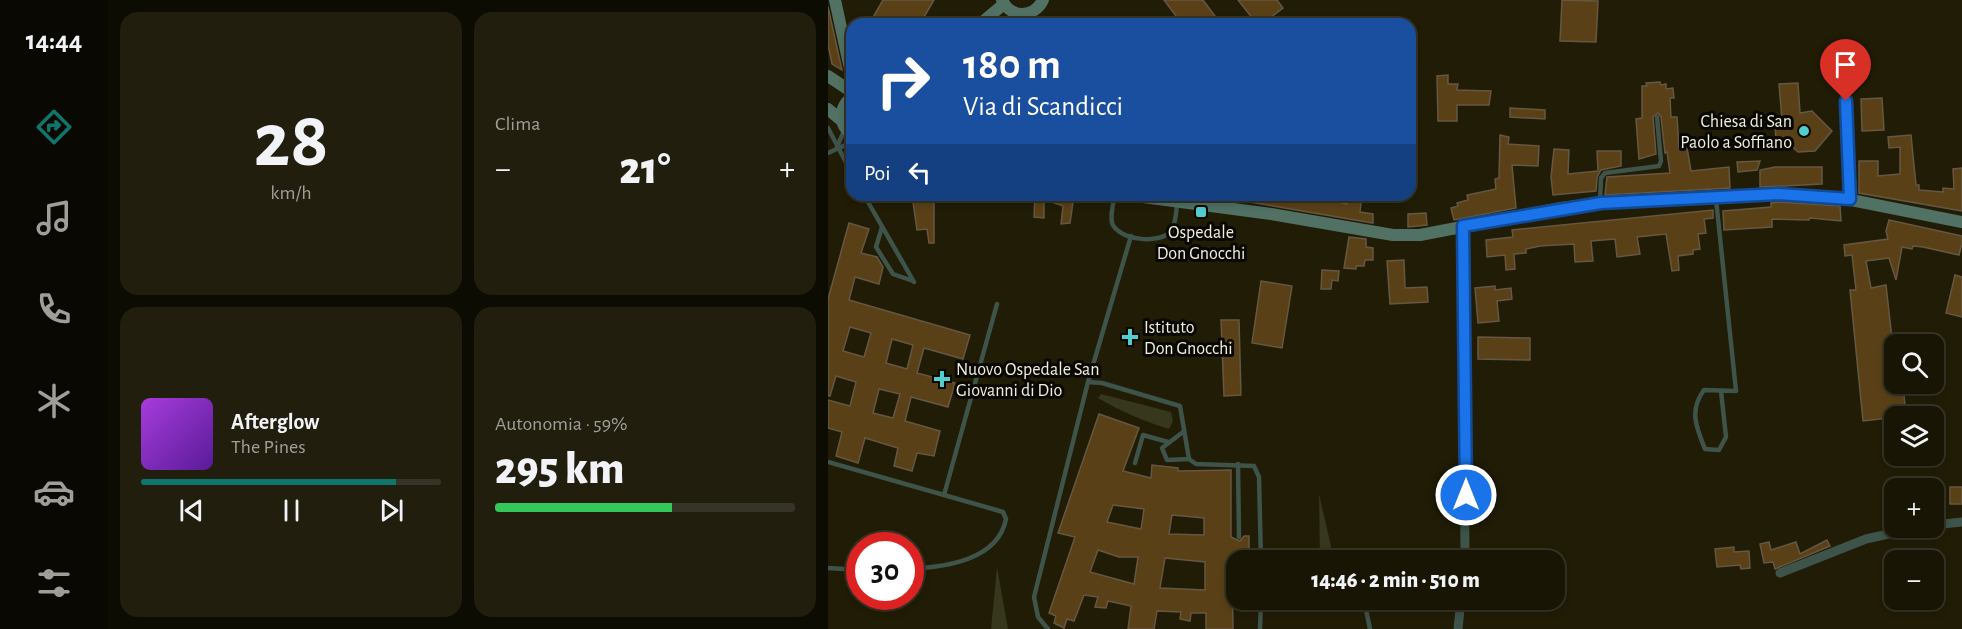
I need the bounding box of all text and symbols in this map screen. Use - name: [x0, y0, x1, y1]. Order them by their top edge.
- text: 14:44: [26, 27, 82, 54]
- pin: [1820, 39, 1871, 101]
- icon: right: [864, 42, 942, 120]
- text: 180 m: [963, 44, 1061, 86]
- icon: arrive: [1829, 48, 1862, 81]
- text: Via di Scandicci: [963, 93, 1123, 120]
- text: 28: [253, 103, 329, 181]
- icon: directions: [33, 106, 75, 148]
- place label: Chiesa di San Paolo a Soffiano: [1680, 113, 1792, 152]
- text: Clima: [495, 114, 540, 134]
- marker: Chiesa di San Paolo a Soffiano: [1797, 124, 1811, 138]
- text: 21°: [619, 147, 671, 192]
- text: −: [495, 153, 511, 186]
- text: +: [779, 153, 795, 186]
- icon: left: [903, 156, 936, 189]
- text: Poi: [864, 162, 891, 184]
- text: km/h: [270, 183, 312, 203]
- icon: music: [33, 197, 75, 239]
- marker: Ospedale Don Gnocchi: [1194, 205, 1208, 219]
- place label: Ospedale Don Gnocchi: [1157, 224, 1245, 263]
- icon: phone: [33, 288, 75, 330]
- place label: Istituto Don Gnocchi: [1144, 319, 1233, 358]
- marker: Istituto Don Gnocchi: [1121, 328, 1139, 346]
- map controls: [1884, 334, 1944, 610]
- button: search: [1884, 334, 1944, 394]
- place label: Nuovo Ospedale San Giovanni di Dio: [956, 361, 1100, 400]
- marker: Nuovo Ospedale San Giovanni di Dio: [933, 370, 951, 388]
- icon: climate: [33, 380, 75, 422]
- button: layers: [1884, 406, 1944, 466]
- text: Afterglow: [231, 411, 319, 433]
- text: Autonomia · 59%: [495, 414, 628, 434]
- text: The Pines: [231, 437, 306, 457]
- text: 295 km: [495, 447, 624, 492]
- position arrow: [1434, 463, 1498, 527]
- icon: car: [33, 471, 75, 513]
- button: +: [1884, 478, 1944, 538]
- icon: previous: [175, 494, 208, 527]
- icon: pause: [275, 494, 308, 527]
- icon: next: [375, 494, 408, 527]
- speed limit sign: 30: [846, 532, 924, 610]
- button: −: [1884, 550, 1944, 610]
- icon: filters: [33, 562, 75, 604]
- text: 14:46 · 2 min · 510 m: [1311, 569, 1480, 591]

